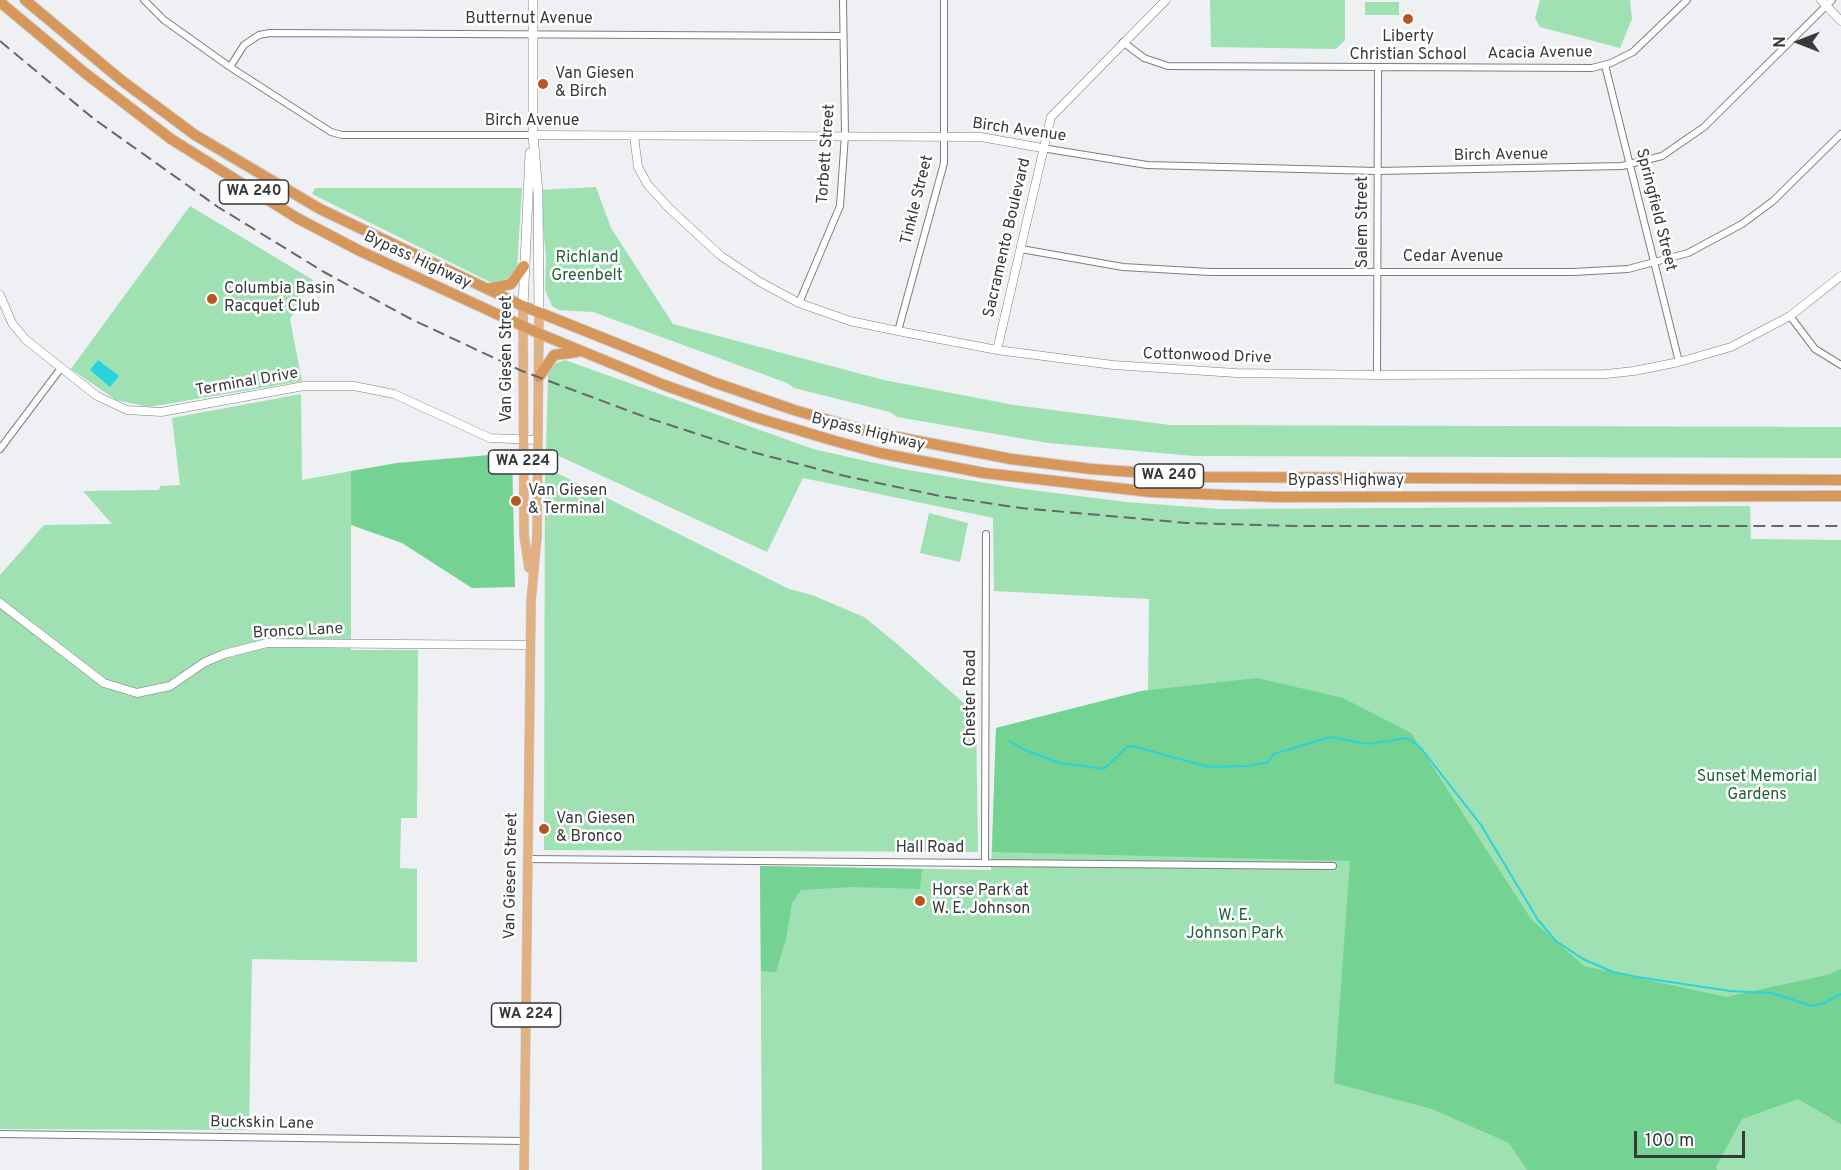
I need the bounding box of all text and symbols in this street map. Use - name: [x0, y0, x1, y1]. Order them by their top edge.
- street label: Butternut Avenue: [465, 10, 593, 30]
- marker: Liberty Christian School: [1401, 12, 1415, 26]
- north arrow: [1769, 12, 1829, 72]
- place label: Liberty Christian School: [1349, 28, 1467, 66]
- text: N: [1771, 36, 1791, 48]
- street label: Acacia Avenue: [1487, 43, 1593, 65]
- place label: Van Giesen & Birch: [555, 65, 634, 103]
- marker: Van Giesen & Birch: [536, 77, 550, 91]
- street label: Torbett Street: [814, 103, 840, 205]
- street label: Birch Avenue: [485, 112, 579, 132]
- street label: Birch Avenue: [971, 115, 1067, 147]
- street label: Birch Avenue: [1454, 146, 1548, 166]
- street label: Springfield Street: [1630, 147, 1680, 273]
- street label: Tinkle Street: [898, 153, 938, 247]
- street label: Sacramento Boulevard: [980, 156, 1036, 320]
- street label: Salem Street: [1354, 176, 1374, 268]
- road number: WA 240: [220, 180, 288, 204]
- street label: Bypass Highway: [360, 228, 474, 294]
- street label: Cedar Avenue: [1403, 248, 1503, 268]
- park label: Richland Greenbelt: [551, 249, 623, 287]
- place label: Columbia Basin Racquet Club: [224, 280, 335, 318]
- marker: Columbia Basin Racquet Club: [205, 292, 219, 306]
- street label: Van Giesen Street: [498, 295, 518, 423]
- street label: Cottonwood Drive: [1142, 345, 1272, 369]
- street label: Terminal Drive: [194, 365, 300, 401]
- street label: Bypass Highway: [809, 410, 927, 456]
- road number: WA 224: [488, 450, 558, 474]
- road number: WA 240: [1134, 464, 1204, 488]
- street label: Bypass Highway: [1288, 472, 1404, 492]
- place label: Van Giesen & Terminal: [528, 482, 607, 520]
- marker: Van Giesen & Terminal: [509, 494, 523, 508]
- street label: Bronco Lane: [252, 620, 344, 644]
- street label: Chester Road: [962, 649, 982, 747]
- park label: Sunset Memorial Gardens: [1697, 768, 1817, 806]
- place label: Van Giesen & Bronco: [556, 810, 635, 848]
- street label: Van Giesen Street: [501, 812, 523, 940]
- marker: Van Giesen & Bronco: [537, 822, 551, 836]
- street label: Hall Road: [896, 839, 964, 859]
- place label: Horse Park at W. E. Johnson: [932, 882, 1030, 920]
- marker: Horse Park at W. E. Johnson: [913, 894, 927, 908]
- park label: W. E. Johnson Park: [1186, 907, 1284, 945]
- road number: WA 224: [492, 1003, 560, 1027]
- street label: Buckskin Lane: [210, 1113, 314, 1135]
- scale bar: [1637, 1119, 1748, 1157]
- text: 100 m: [1645, 1130, 1694, 1153]

